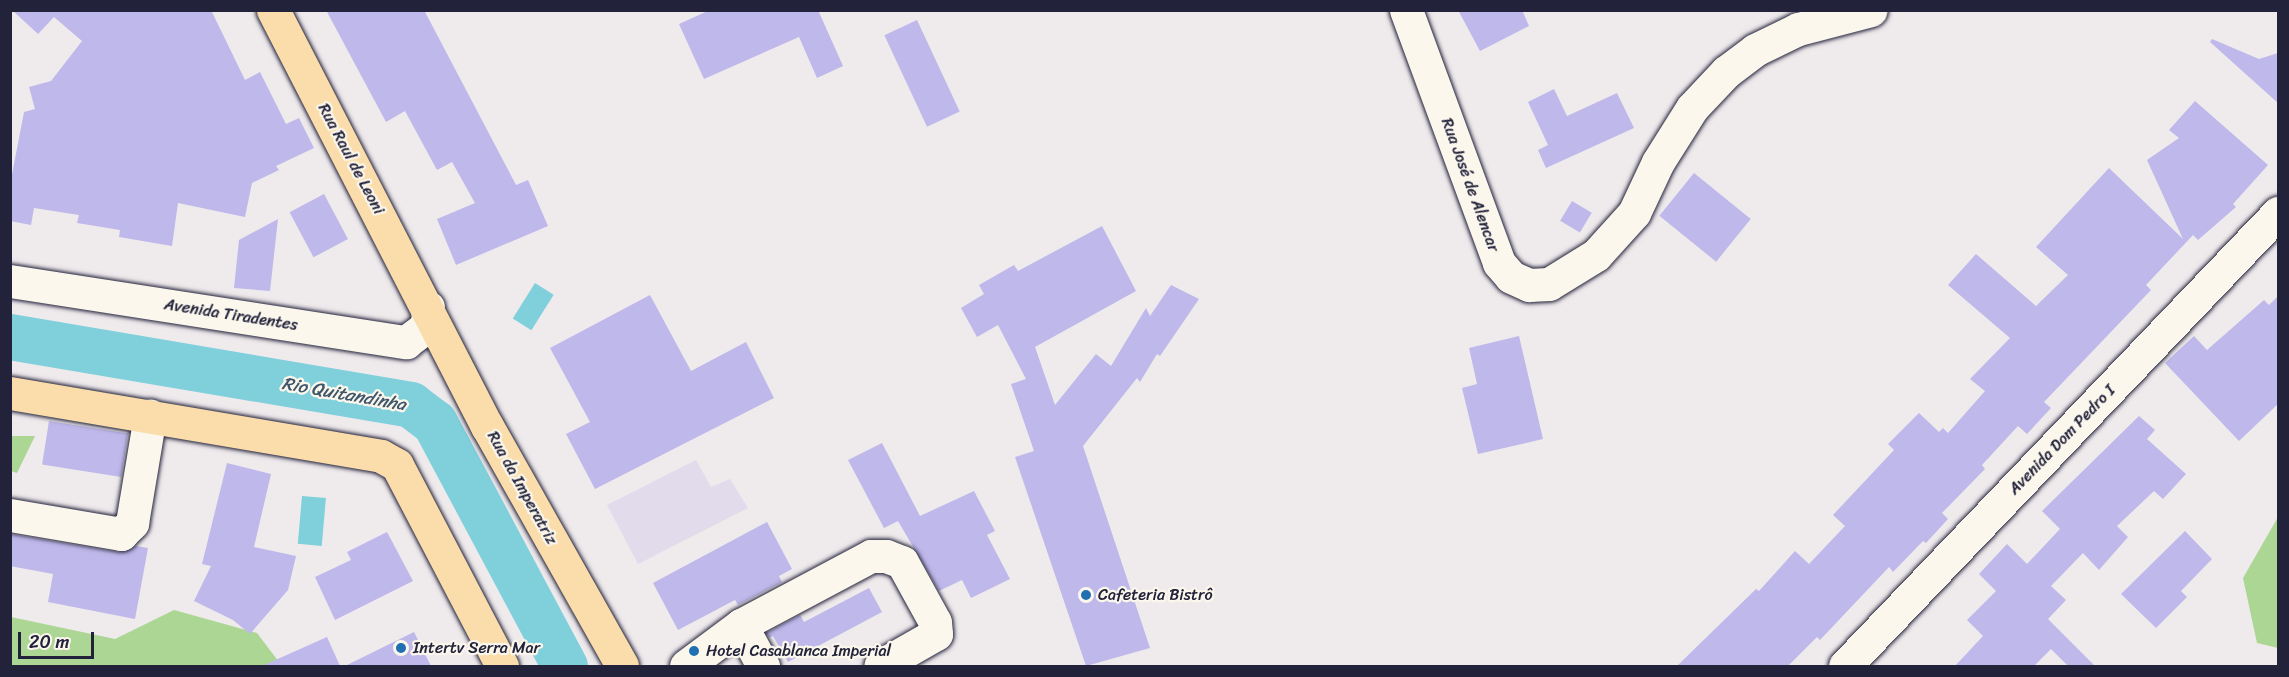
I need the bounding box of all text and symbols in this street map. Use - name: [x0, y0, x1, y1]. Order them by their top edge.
- street label: Rua Raul de Leoni: [314, 100, 388, 218]
- street label: Rua José de Alencar: [1437, 115, 1503, 255]
- street label: Avenida Tiradentes: [163, 295, 299, 335]
- water label: Rio Quitandinha: [280, 372, 408, 416]
- street label: Avenida Dom Pedro I: [2005, 381, 2119, 499]
- street label: Rua da Imperatriz: [483, 428, 561, 548]
- place label: Cafeteria Bistrô: [1098, 585, 1213, 605]
- marker: Cafeteria Bistrô: [1079, 588, 1093, 602]
- scale bar: [21, 620, 98, 658]
- text: 20 m: [29, 626, 69, 658]
- place label: Intertv Serra Mar: [413, 638, 540, 658]
- marker: Intertv Serra Mar: [394, 641, 408, 655]
- place label: Hotel Casablanca Imperial: [706, 641, 892, 661]
- marker: Hotel Casablanca Imperial: [687, 644, 701, 658]

